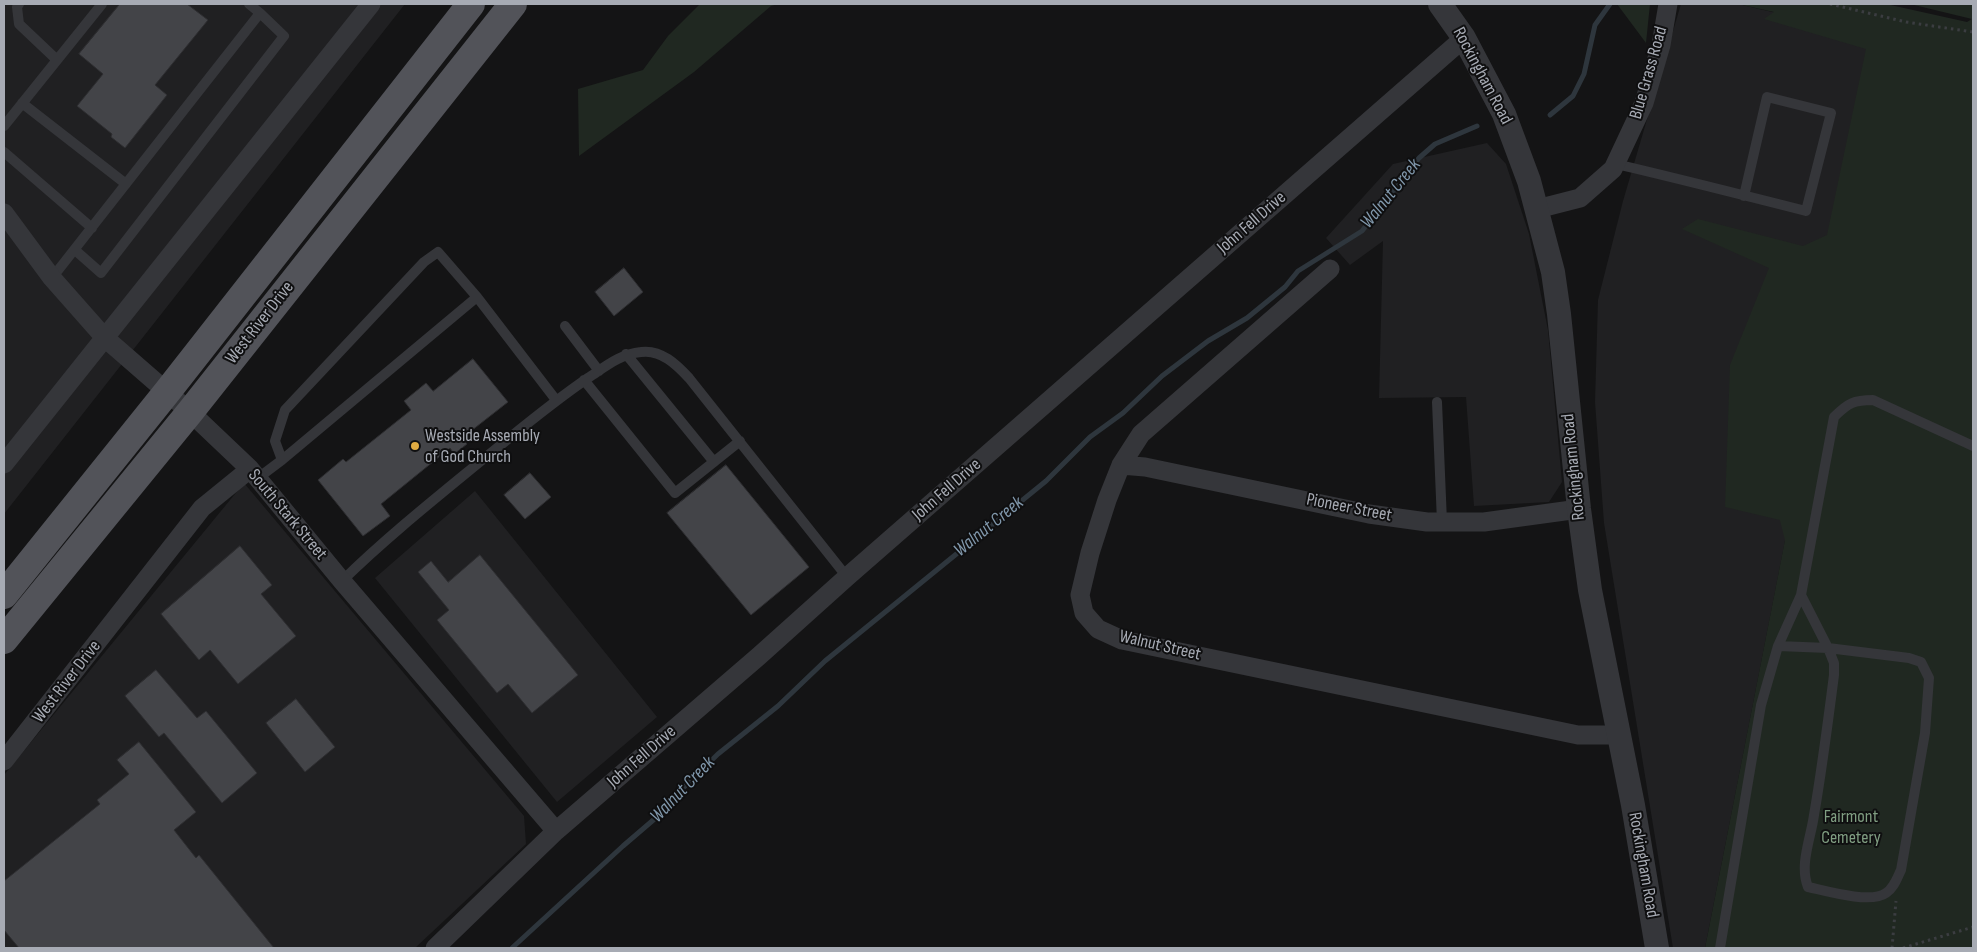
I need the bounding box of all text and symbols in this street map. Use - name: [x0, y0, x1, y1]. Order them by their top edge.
- street label: Rockingham Road: [1447, 24, 1517, 128]
- street label: Blue Grass Road: [1625, 24, 1673, 122]
- water label: Walnut Creek: [1356, 154, 1426, 234]
- street label: John Fell Drive: [1213, 187, 1291, 259]
- street label: West River Drive: [221, 277, 299, 369]
- street label: Rockingham Road: [1558, 413, 1590, 521]
- place label: Westside Assembly of God Church: [425, 425, 540, 468]
- marker: Westside Assembly of God Church: [409, 440, 421, 452]
- street label: John Fell Drive: [908, 454, 986, 526]
- street label: South Stark Street: [243, 465, 331, 565]
- street label: Pioneer Street: [1304, 489, 1394, 527]
- water label: Walnut Creek: [949, 492, 1029, 562]
- street label: Walnut Street: [1117, 626, 1203, 666]
- street label: West River Drive: [28, 636, 106, 728]
- street label: John Fell Drive: [603, 721, 681, 793]
- water label: Walnut Creek: [646, 752, 720, 828]
- park label: Fairmont Cemetery: [1821, 806, 1881, 849]
- street label: Rockingham Road: [1623, 810, 1663, 920]

